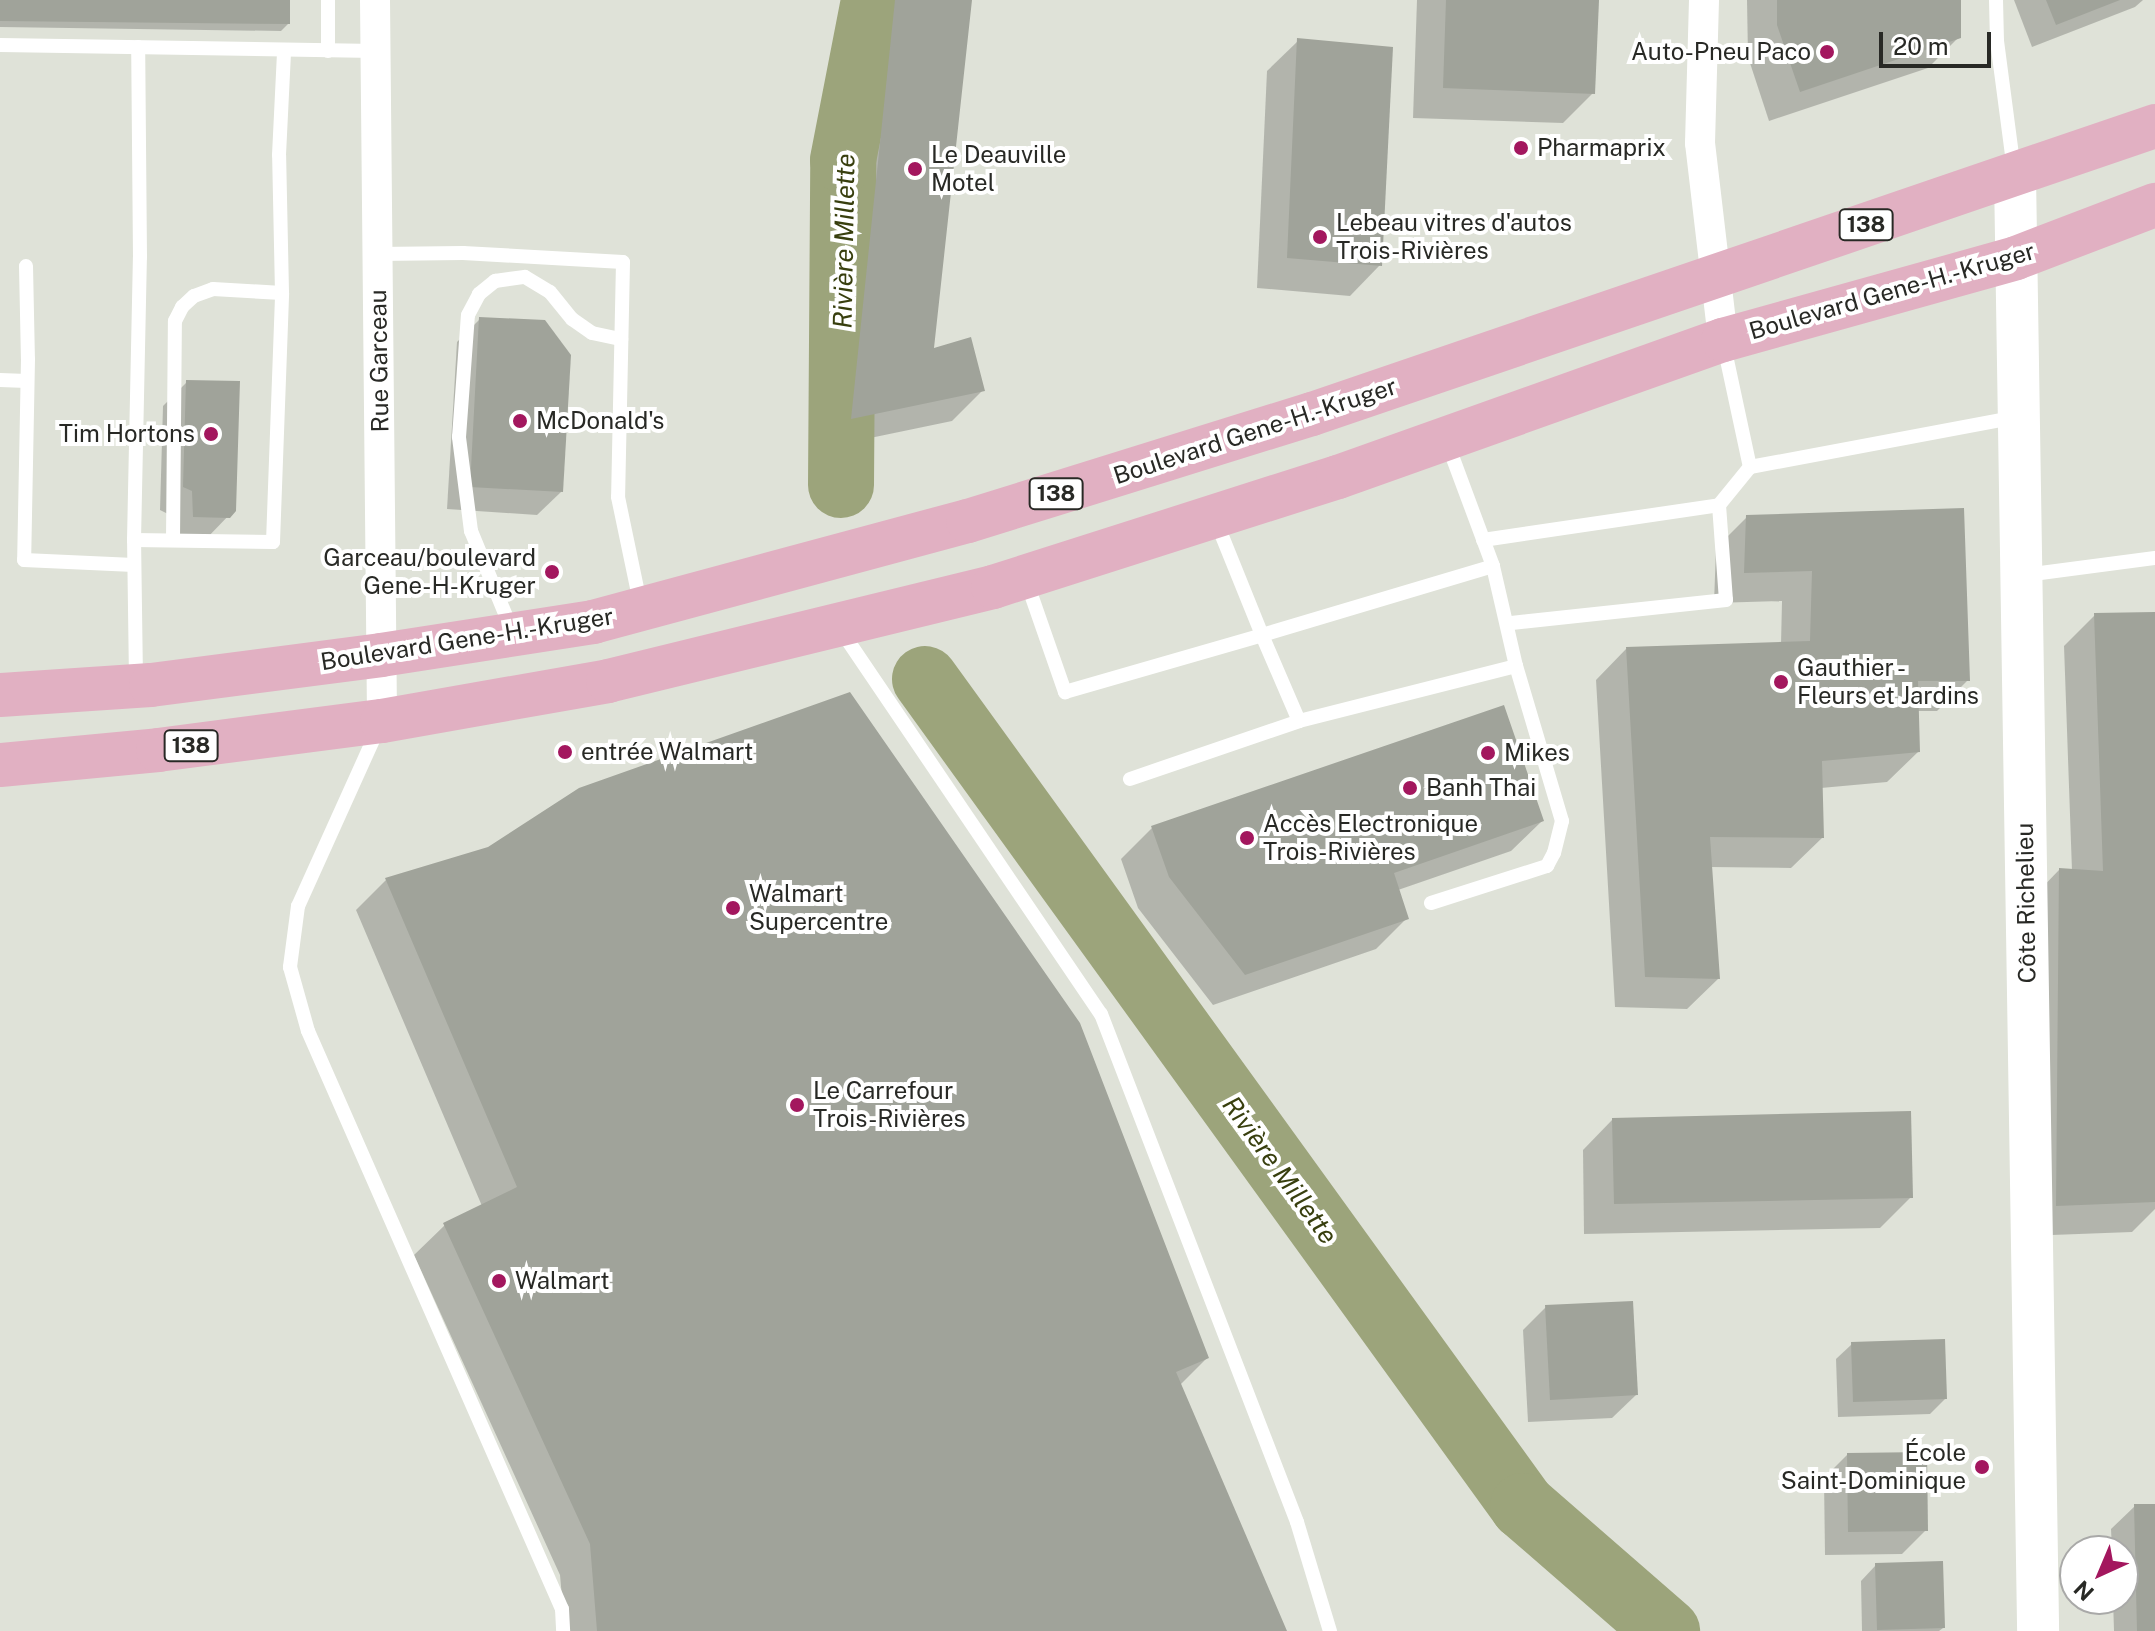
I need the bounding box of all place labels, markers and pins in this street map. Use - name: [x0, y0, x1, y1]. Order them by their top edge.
- place label: Auto-Pneu Paco: [1631, 38, 1811, 66]
- marker: Auto-Pneu Paco: [1818, 43, 1836, 61]
- place label: Pharmaprix: [1537, 134, 1666, 162]
- marker: Pharmaprix: [1512, 139, 1530, 157]
- place label: Le Deauville Motel: [931, 141, 1066, 197]
- marker: Le Deauville Motel: [906, 160, 924, 178]
- place label: Lebeau vitres d'autos Trois-Rivières: [1336, 209, 1572, 265]
- marker: Lebeau vitres d'autos Trois-Rivières: [1311, 228, 1329, 246]
- place label: McDonald's: [536, 407, 664, 435]
- marker: McDonald's: [511, 412, 529, 430]
- place label: Tim Hortons: [59, 420, 195, 448]
- marker: Tim Hortons: [202, 425, 220, 443]
- place label: Garceau/boulevard Gene-H-Kruger: [323, 544, 536, 600]
- marker: Garceau/boulevard Gene-H-Kruger: [543, 563, 561, 581]
- place label: Gauthier - Fleurs et Jardins: [1797, 654, 1979, 710]
- marker: Gauthier - Fleurs et Jardins: [1772, 673, 1790, 691]
- place label: entrée Walmart: [581, 738, 754, 766]
- place label: Mikes: [1504, 739, 1570, 767]
- marker: entrée Walmart: [556, 743, 574, 761]
- marker: Mikes: [1479, 744, 1497, 762]
- place label: Banh Thai: [1426, 774, 1536, 802]
- marker: Banh Thai: [1401, 779, 1419, 797]
- place label: Accès Electronique Trois-Rivières: [1263, 810, 1478, 866]
- marker: Accès Electronique Trois-Rivières: [1238, 829, 1256, 847]
- place label: Walmart Supercentre: [749, 880, 888, 936]
- marker: Walmart Supercentre: [724, 899, 742, 917]
- place label: Le Carrefour Trois-Rivières: [813, 1077, 966, 1133]
- marker: Le Carrefour Trois-Rivières: [788, 1096, 806, 1114]
- place label: Walmart: [515, 1267, 610, 1295]
- marker: Walmart: [490, 1272, 508, 1290]
- place label: École Saint-Dominique: [1781, 1439, 1966, 1495]
- marker: École Saint-Dominique: [1973, 1458, 1991, 1476]

